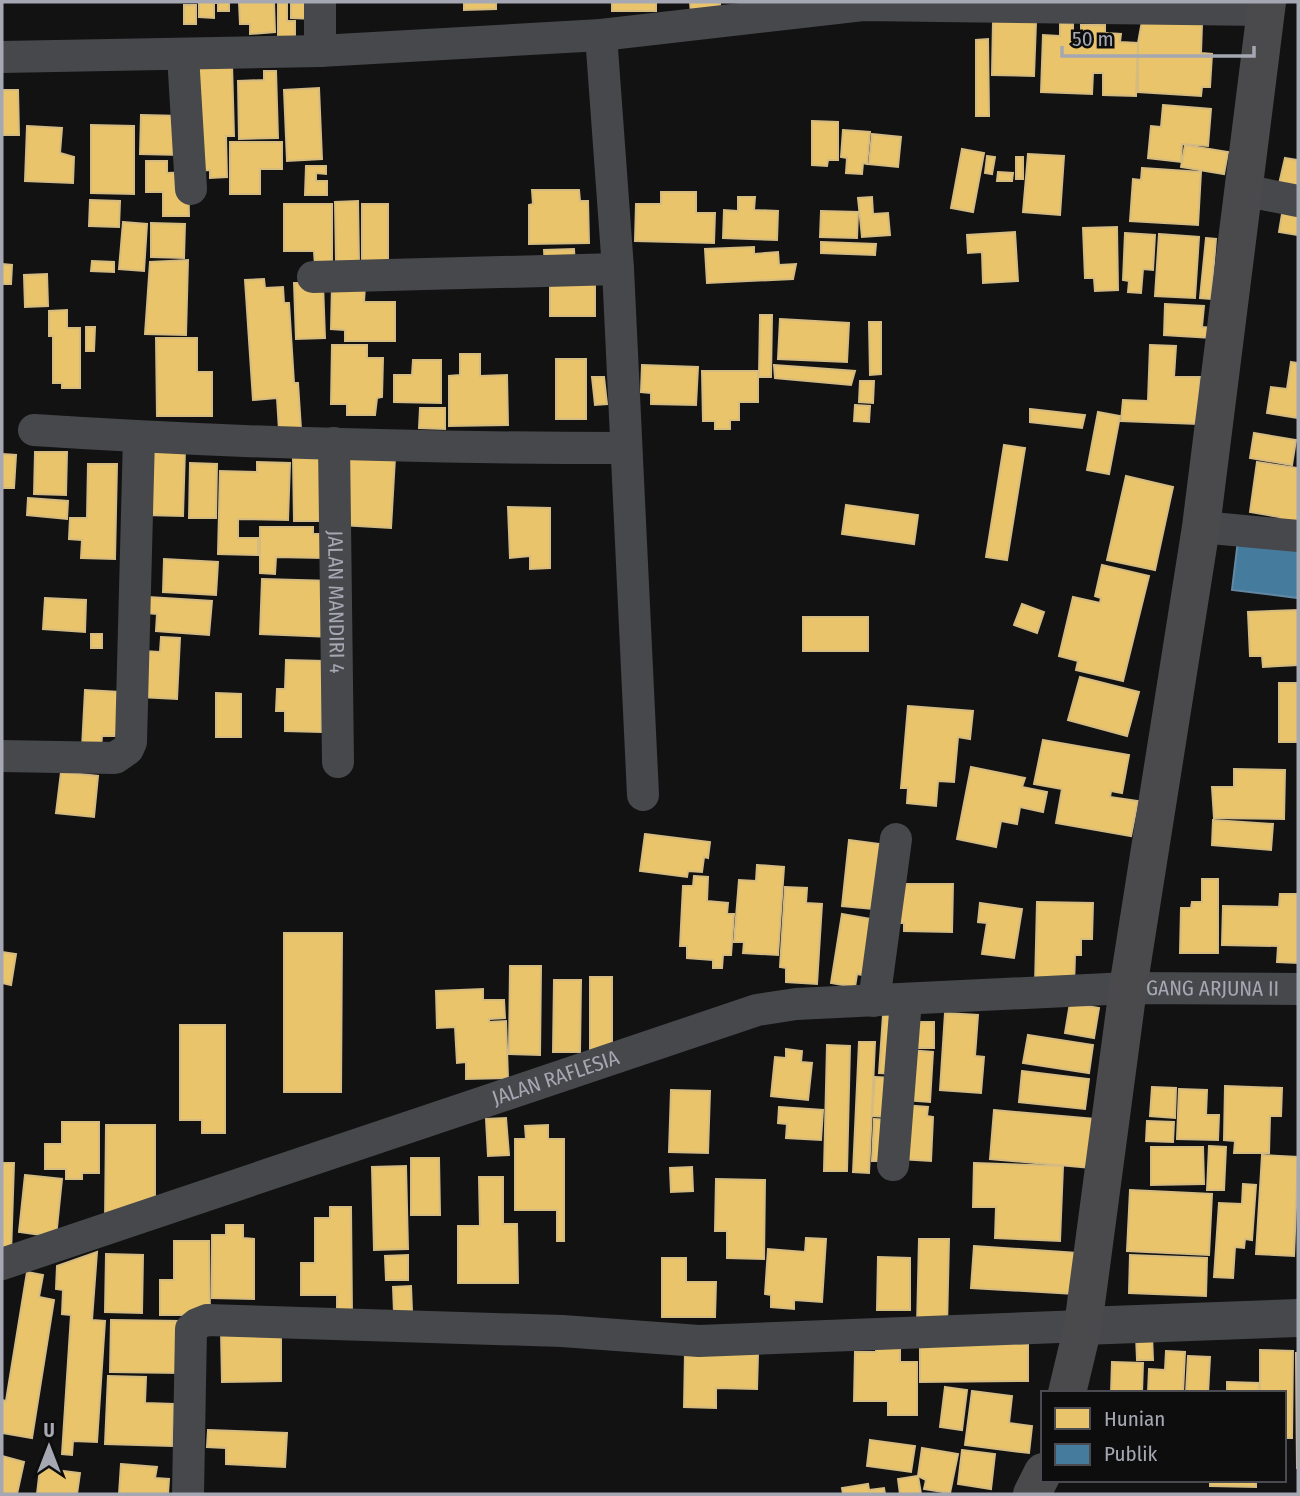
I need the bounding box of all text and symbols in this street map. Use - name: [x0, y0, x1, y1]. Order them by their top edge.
- scale bar: [1062, 14, 1254, 58]
- text: 50 m: [1072, 26, 1114, 52]
- street label: JALAN MANDIRI 4: [322, 530, 350, 674]
- street label: GANG ARJUNA II: [1146, 975, 1279, 1002]
- street label: JALAN RAFLESIA: [489, 1044, 622, 1111]
- legend: [1041, 1391, 1286, 1482]
- text: Hunian: [1104, 1406, 1165, 1432]
- north arrow: [14, 1412, 84, 1482]
- text: U: [43, 1419, 55, 1442]
- text: Publik: [1104, 1441, 1157, 1467]

